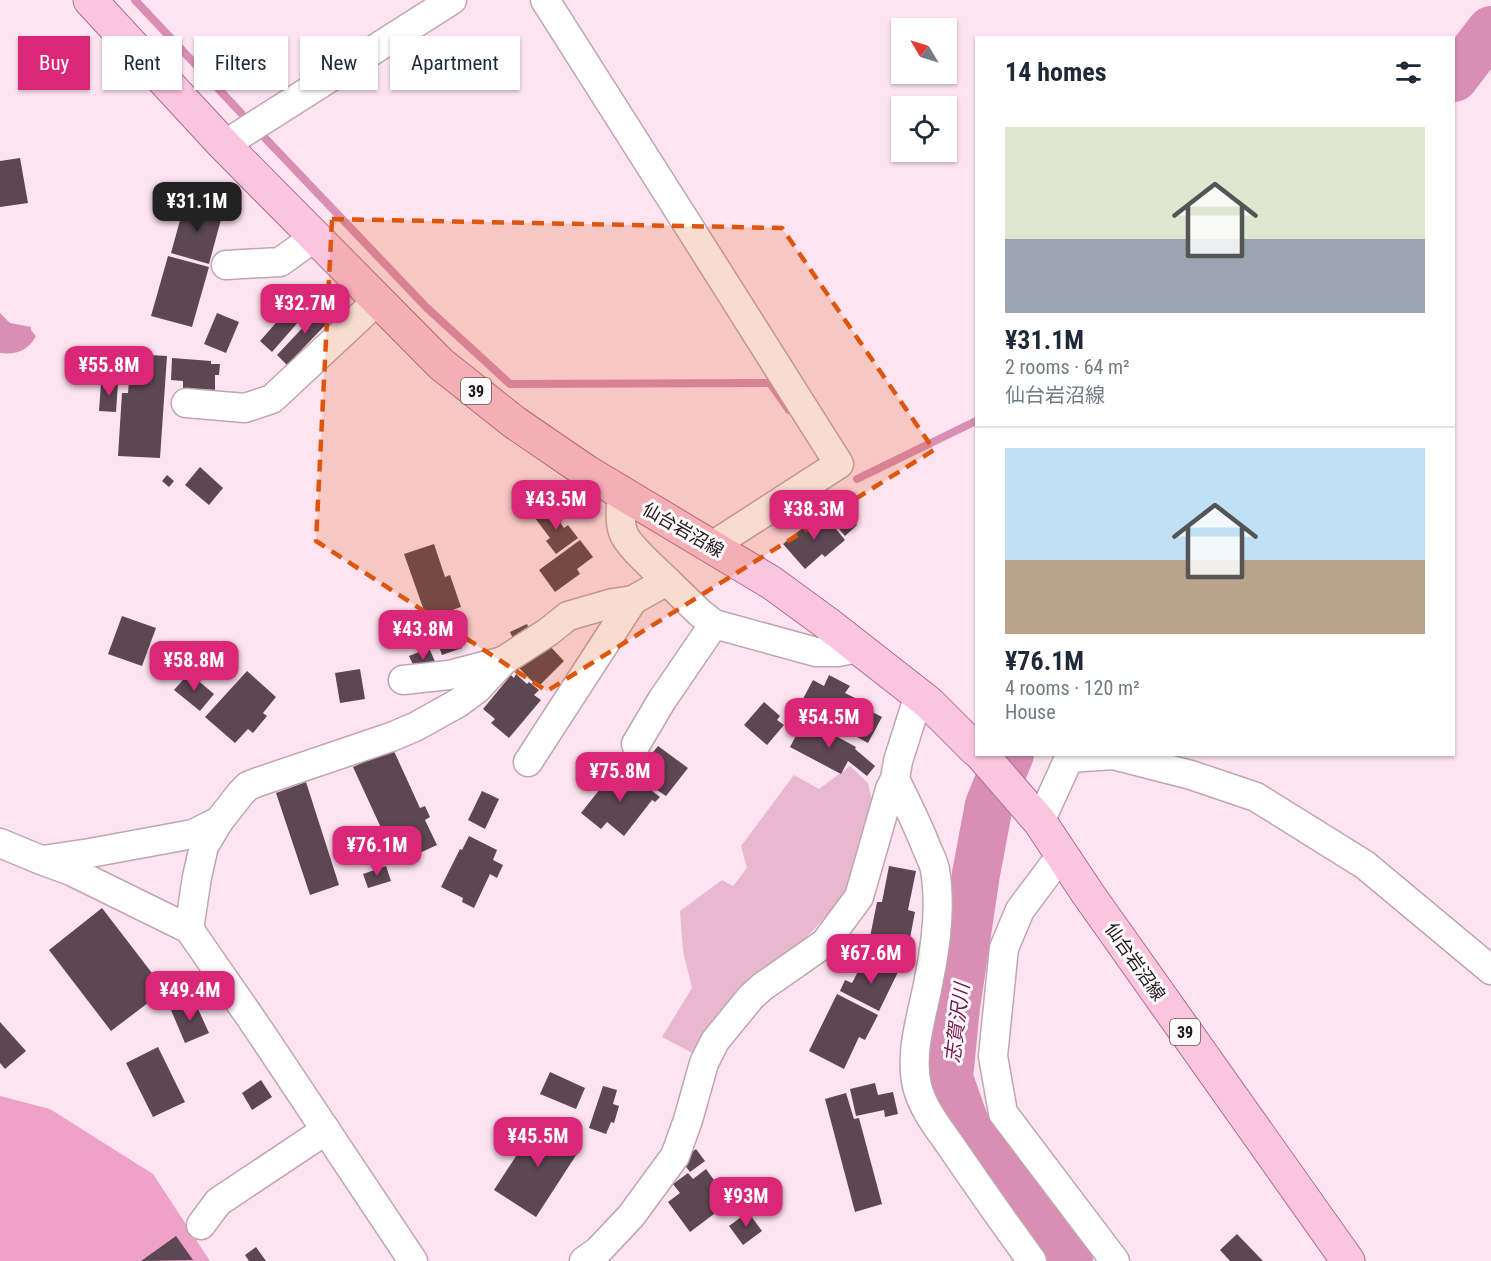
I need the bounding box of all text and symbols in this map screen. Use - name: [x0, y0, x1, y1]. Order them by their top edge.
- north arrow: [891, 18, 957, 84]
- map controls: [891, 18, 957, 162]
- chip: Buy: [18, 36, 90, 90]
- chip: Rent: [102, 36, 182, 90]
- chip: Filters: [194, 36, 288, 90]
- chip: New: [300, 36, 378, 90]
- chip: Apartment: [390, 36, 520, 90]
- icon: filters: [1392, 56, 1425, 89]
- text: 14 homes: [1005, 57, 1107, 87]
- button: locate: [891, 96, 957, 162]
- icon: home: [1161, 166, 1269, 274]
- pin: ¥31.1M: [148, 182, 246, 233]
- text: ¥31.1M: [167, 189, 227, 213]
- pin: ¥32.7M: [256, 284, 354, 335]
- text: ¥32.7M: [275, 291, 335, 315]
- text: ¥31.1M: [1005, 325, 1084, 355]
- pin: ¥55.8M: [60, 346, 158, 397]
- text: ¥55.8M: [79, 353, 139, 377]
- text: 2 rooms · 64 m²: [1005, 355, 1130, 379]
- road number: 39: [461, 378, 491, 404]
- text: 仙台岩沼線: [1005, 383, 1105, 407]
- pin: ¥43.5M: [507, 480, 605, 531]
- text: ¥43.5M: [526, 487, 586, 511]
- icon: home: [1161, 487, 1269, 595]
- pin: ¥38.3M: [765, 490, 863, 541]
- text: ¥38.3M: [784, 497, 844, 521]
- street label: 仙台岩沼線: [639, 498, 727, 561]
- pin: ¥43.8M: [374, 610, 472, 661]
- text: ¥43.8M: [393, 617, 453, 641]
- pin: ¥58.8M: [145, 641, 243, 692]
- text: ¥76.1M: [1005, 646, 1084, 676]
- text: ¥58.8M: [164, 648, 224, 672]
- text: 4 rooms · 120 m²: [1005, 676, 1140, 700]
- pin: ¥54.5M: [780, 698, 878, 749]
- text: House: [1005, 700, 1056, 724]
- text: ¥54.5M: [799, 705, 859, 729]
- pin: ¥75.8M: [571, 752, 669, 803]
- text: ¥75.8M: [590, 759, 650, 783]
- pin: ¥76.1M: [328, 826, 426, 877]
- text: ¥76.1M: [347, 833, 407, 857]
- street label: 仙台岩沼線: [1101, 919, 1170, 1005]
- pin: ¥67.6M: [822, 934, 920, 985]
- text: ¥67.6M: [841, 941, 901, 965]
- pin: ¥49.4M: [141, 971, 239, 1022]
- text: ¥49.4M: [160, 978, 220, 1002]
- water label: 志賀沢川: [940, 980, 974, 1064]
- road number: 39: [1170, 1019, 1200, 1045]
- pin: ¥45.5M: [489, 1117, 587, 1168]
- text: ¥45.5M: [508, 1124, 568, 1148]
- pin: ¥93M: [710, 1177, 782, 1228]
- text: ¥93M: [724, 1184, 768, 1208]

